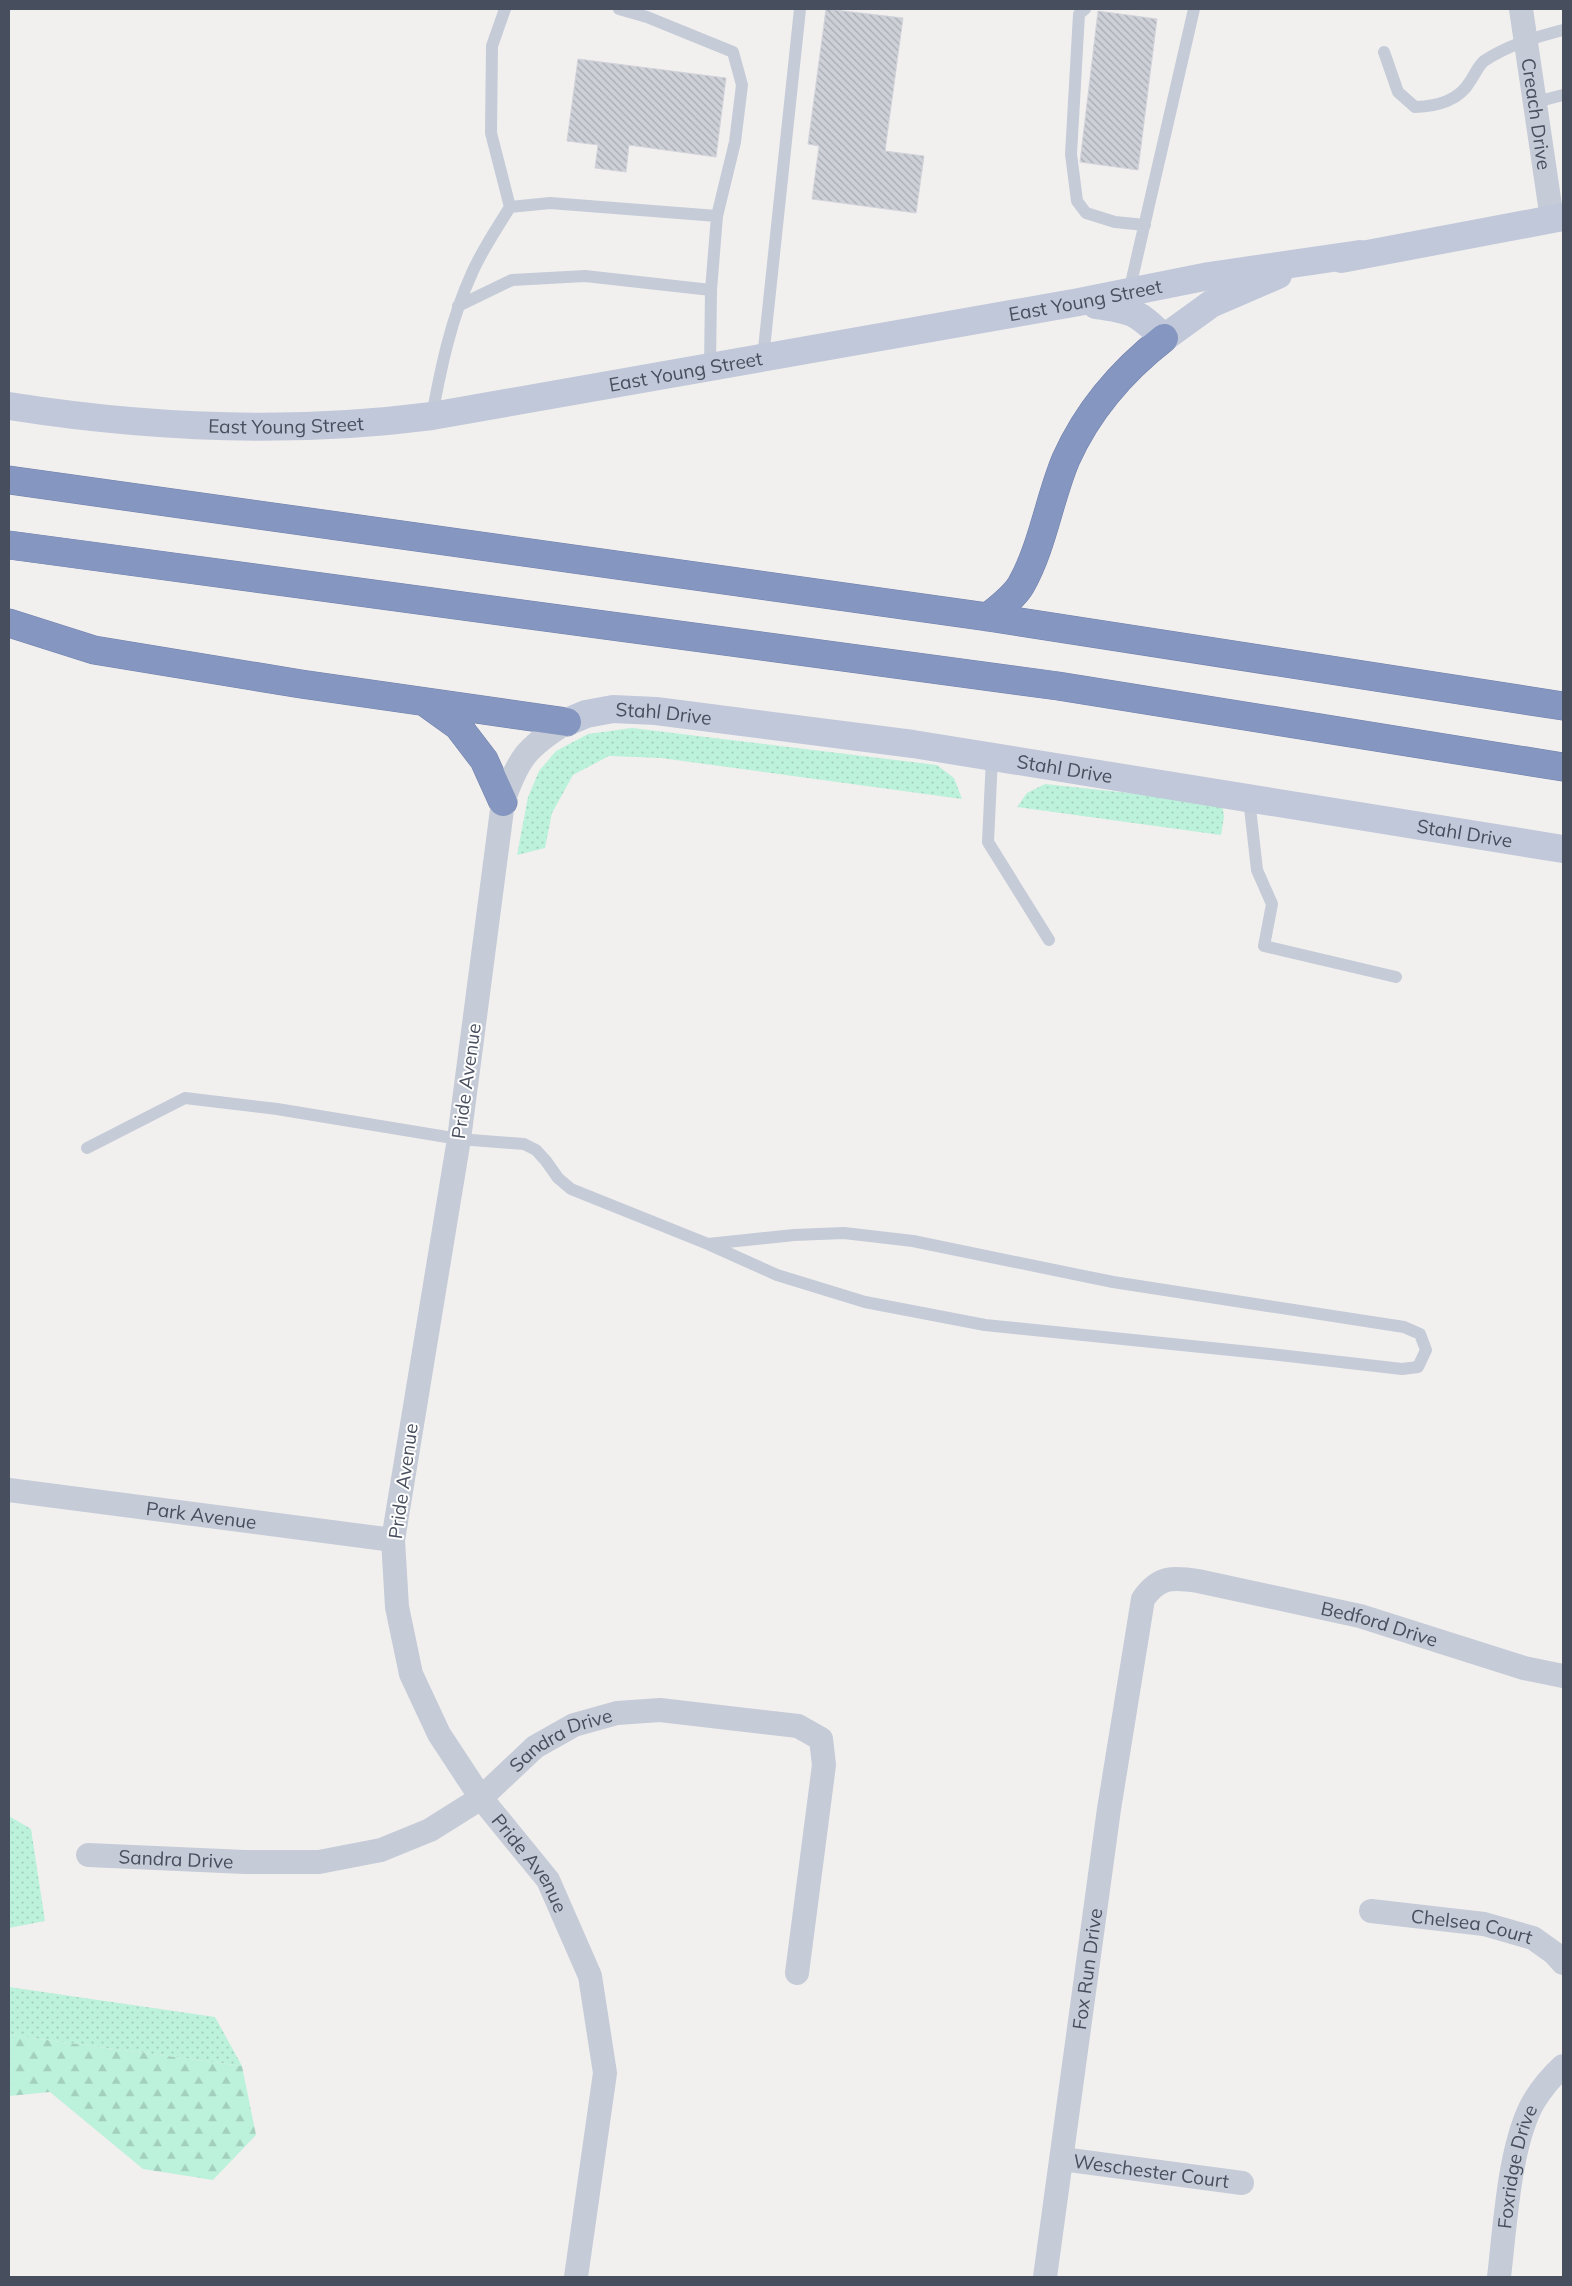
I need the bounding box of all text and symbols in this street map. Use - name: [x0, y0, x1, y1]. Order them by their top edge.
- street label: Creach Drive: [1516, 56, 1557, 172]
- street label: East Young Street: [1007, 274, 1164, 326]
- street label: East Young Street: [607, 346, 765, 397]
- street label: East Young Street: [208, 411, 365, 439]
- street label: Stahl Drive: [615, 697, 713, 730]
- street label: Stahl Drive: [1015, 749, 1114, 788]
- street label: Stahl Drive: [1415, 814, 1514, 853]
- street label: Pride Avenue: [446, 1022, 486, 1140]
- street label: Pride Avenue: [383, 1422, 423, 1540]
- street label: Park Avenue: [145, 1496, 258, 1534]
- street label: Bedford Drive: [1319, 1596, 1441, 1652]
- street label: Sandra Drive: [504, 1703, 615, 1777]
- street label: Pride Avenue: [487, 1809, 573, 1916]
- street label: Sandra Drive: [118, 1844, 234, 1873]
- street label: Chelsea Court: [1410, 1904, 1536, 1949]
- street label: Fox Run Drive: [1067, 1907, 1107, 2031]
- street label: Foxridge Drive: [1492, 2100, 1542, 2230]
- street label: Weschester Court: [1072, 2149, 1231, 2193]

